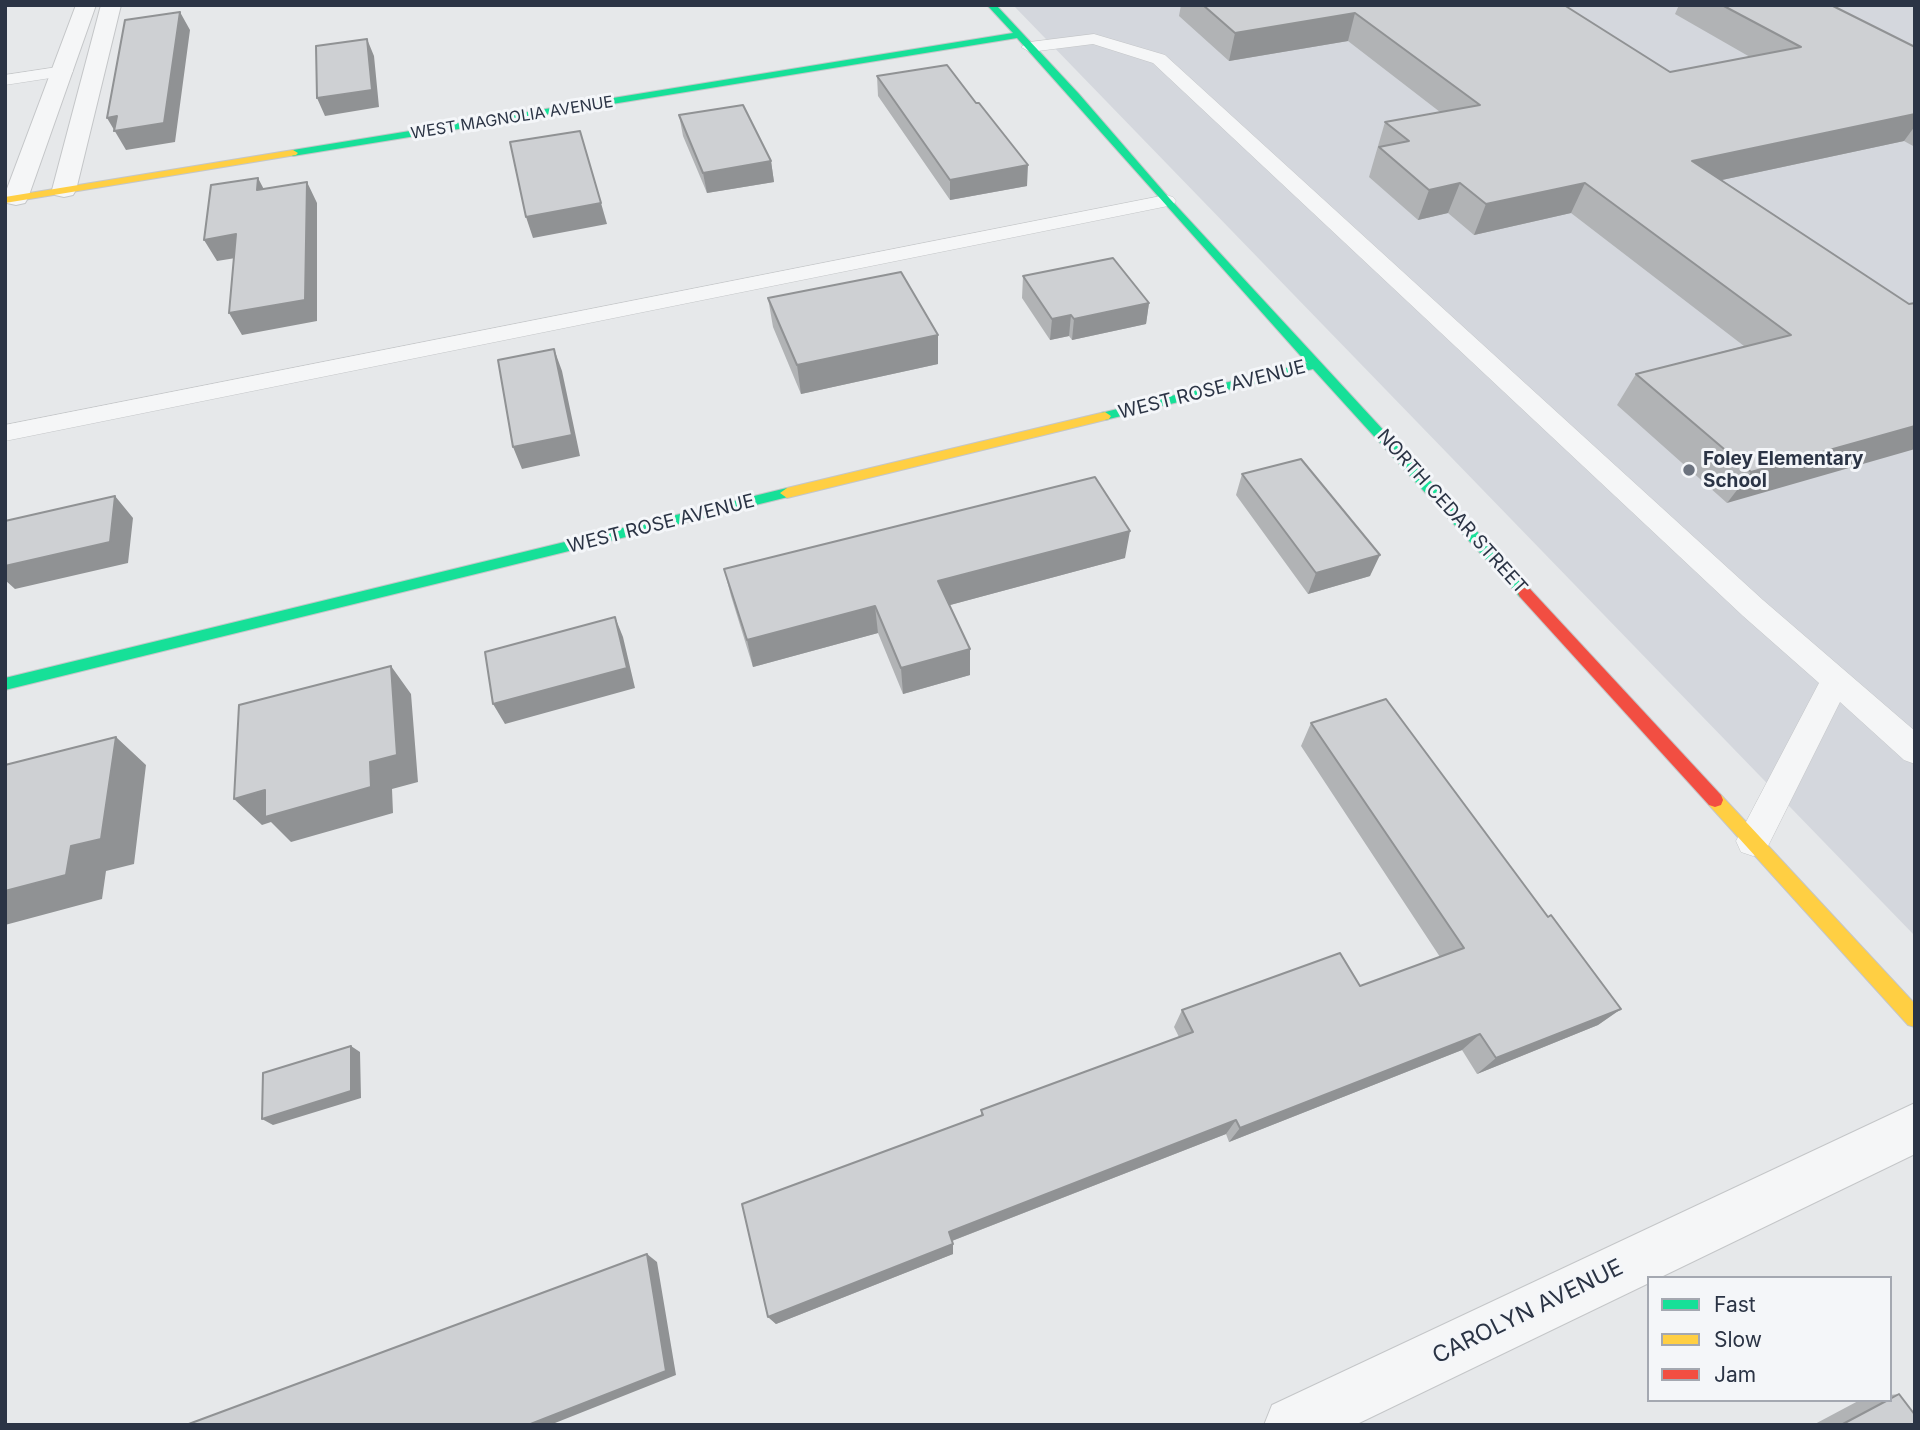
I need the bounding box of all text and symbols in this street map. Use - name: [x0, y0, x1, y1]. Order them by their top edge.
- street label: WEST MAGNOLIA AVENUE: [409, 93, 615, 143]
- street label: WEST ROSE AVENUE: [1116, 356, 1308, 424]
- street label: NORTH CEDAR STREET: [1372, 425, 1532, 599]
- place label: Foley Elementary School: [1703, 448, 1863, 492]
- marker: Foley Elementary School: [1681, 462, 1697, 478]
- street label: WEST ROSE AVENUE: [565, 490, 757, 558]
- street label: CAROLYN AVENUE: [1428, 1254, 1628, 1370]
- legend: [1647, 1276, 1892, 1402]
- text: Fast: [1714, 1292, 1756, 1317]
- text: Slow: [1714, 1327, 1762, 1352]
- text: Jam: [1714, 1362, 1756, 1387]

